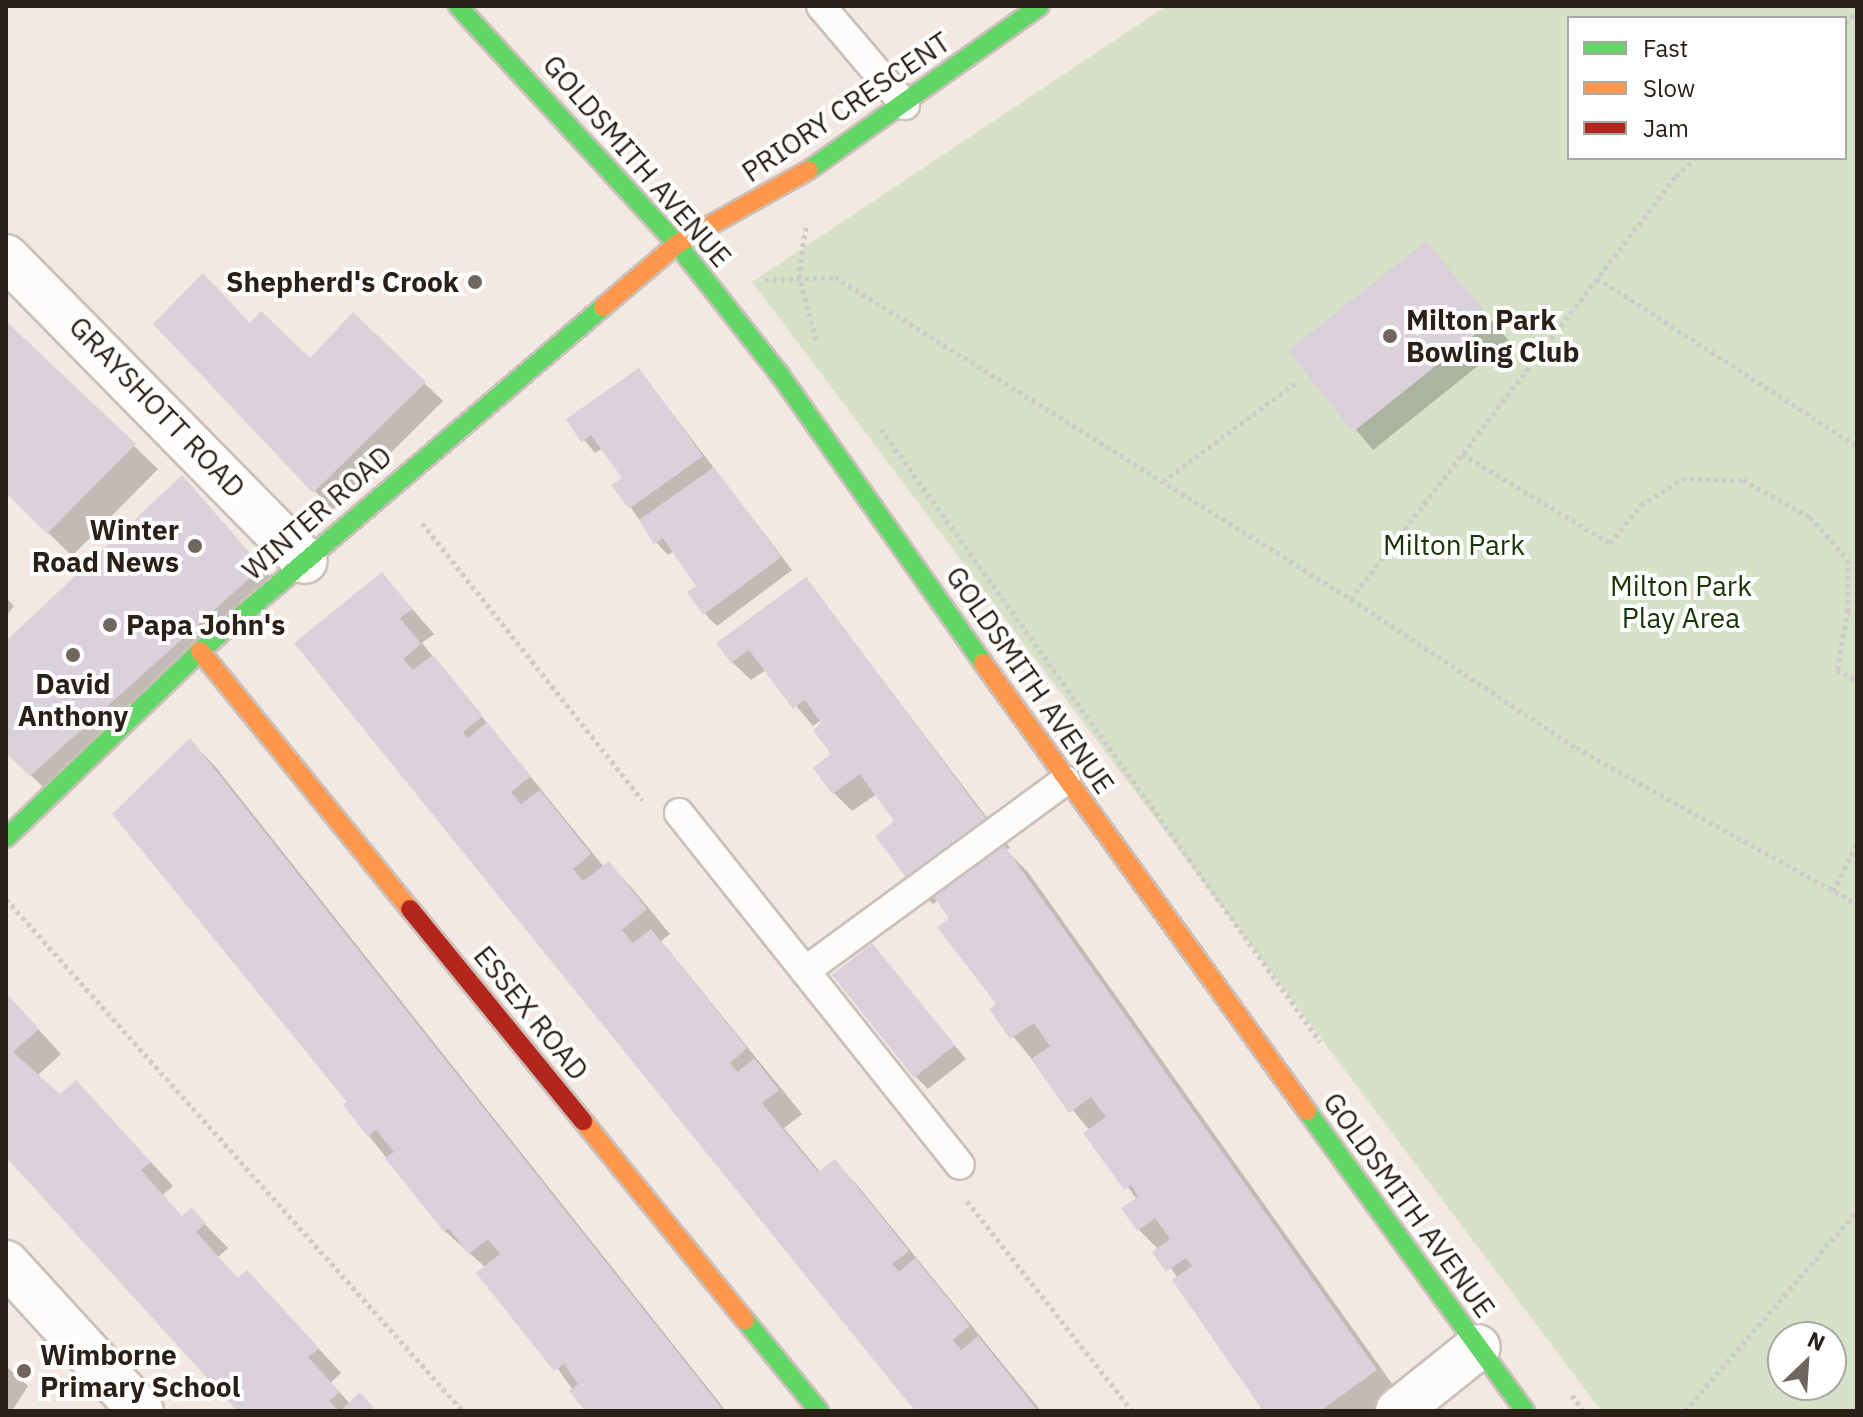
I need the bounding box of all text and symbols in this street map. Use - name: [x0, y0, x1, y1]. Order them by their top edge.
- legend: [1567, 16, 1847, 160]
- street label: PRIORY CRESCENT: [736, 25, 956, 189]
- text: Fast: [1643, 32, 1688, 64]
- street label: GOLDSMITH AVENUE: [536, 48, 738, 274]
- text: Slow: [1643, 72, 1695, 104]
- text: Jam: [1643, 112, 1689, 144]
- place label: Shepherd's Crook: [226, 265, 459, 299]
- marker: Shepherd's Crook: [466, 273, 484, 291]
- place label: Milton Park Bowling Club: [1406, 303, 1579, 369]
- street label: GRAYSHOTT ROAD: [62, 310, 252, 504]
- marker: Milton Park Bowling Club: [1381, 327, 1399, 345]
- street label: WINTER ROAD: [236, 439, 398, 587]
- place label: Winter Road News: [32, 513, 179, 579]
- park label: Milton Park: [1383, 528, 1525, 562]
- marker: Winter Road News: [186, 537, 204, 555]
- street label: GOLDSMITH AVENUE: [939, 560, 1121, 800]
- park label: Milton Park Play Area: [1610, 569, 1752, 635]
- place label: Papa John's: [126, 608, 285, 642]
- marker: Papa John's: [101, 616, 119, 634]
- marker: David Anthony: [64, 646, 82, 664]
- place label: David Anthony: [18, 667, 128, 733]
- street label: ESSEX ROAD: [467, 939, 595, 1087]
- street label: GOLDSMITH AVENUE: [1316, 1086, 1502, 1324]
- north arrow: [1767, 1321, 1847, 1401]
- text: N: [1803, 1324, 1830, 1357]
- place label: Wimborne Primary School: [40, 1338, 240, 1404]
- marker: Wimborne Primary School: [15, 1362, 33, 1380]

